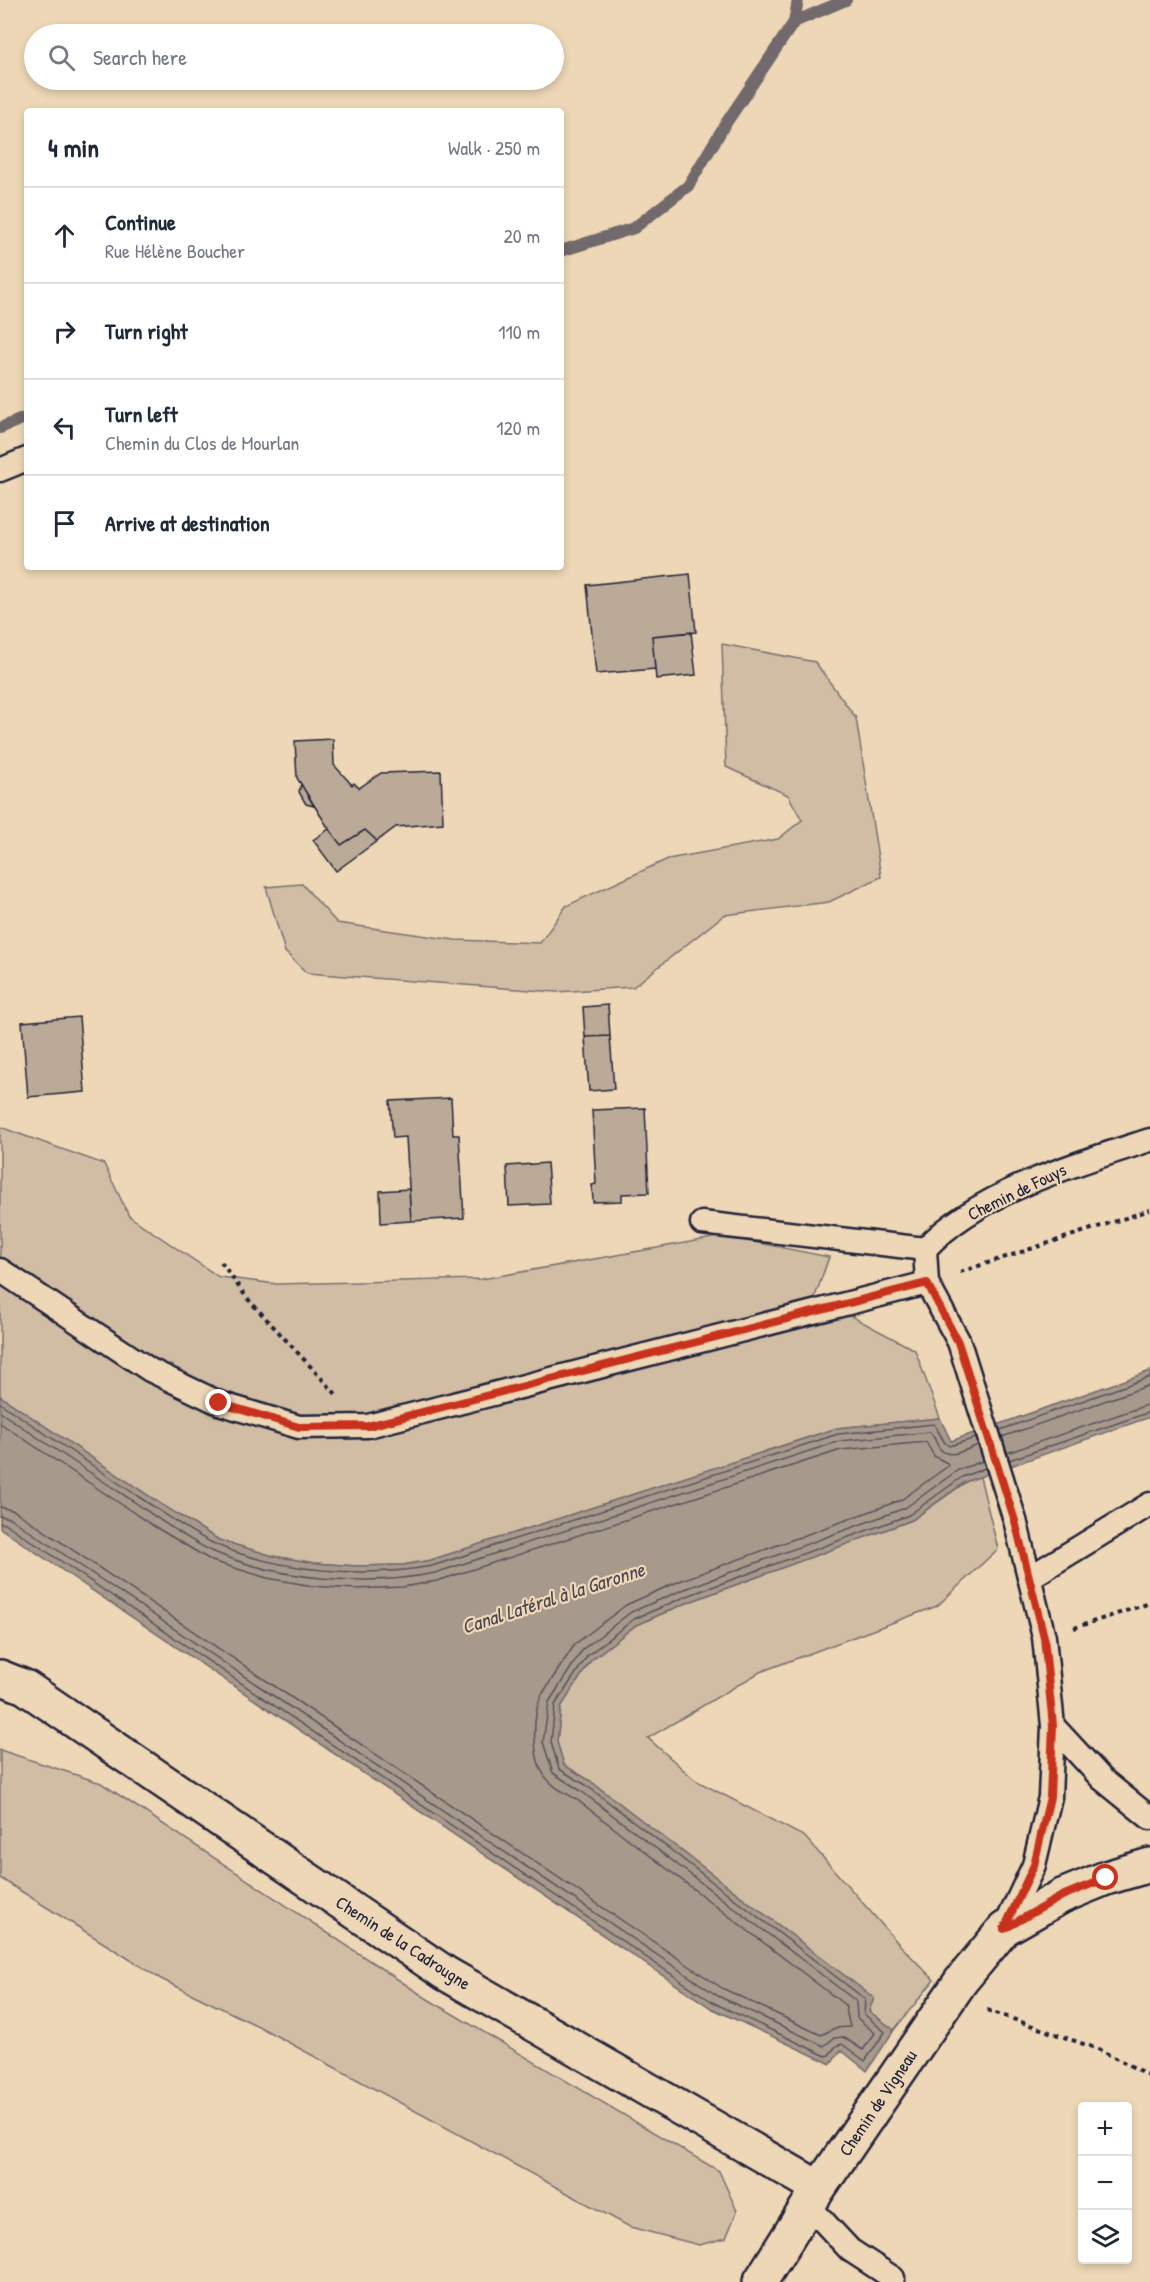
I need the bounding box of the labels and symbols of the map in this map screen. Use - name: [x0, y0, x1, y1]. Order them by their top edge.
- street label: Chemin de Fouys: [963, 1157, 1070, 1226]
- route end: [205, 1389, 231, 1415]
- water label: Canal Latéral à la Garonne: [458, 1555, 649, 1640]
- route start: [1092, 1864, 1118, 1890]
- street label: Chemin de la Cadrougne: [331, 1890, 476, 1996]
- street label: Chemin de Vigneau: [833, 2045, 922, 2161]

